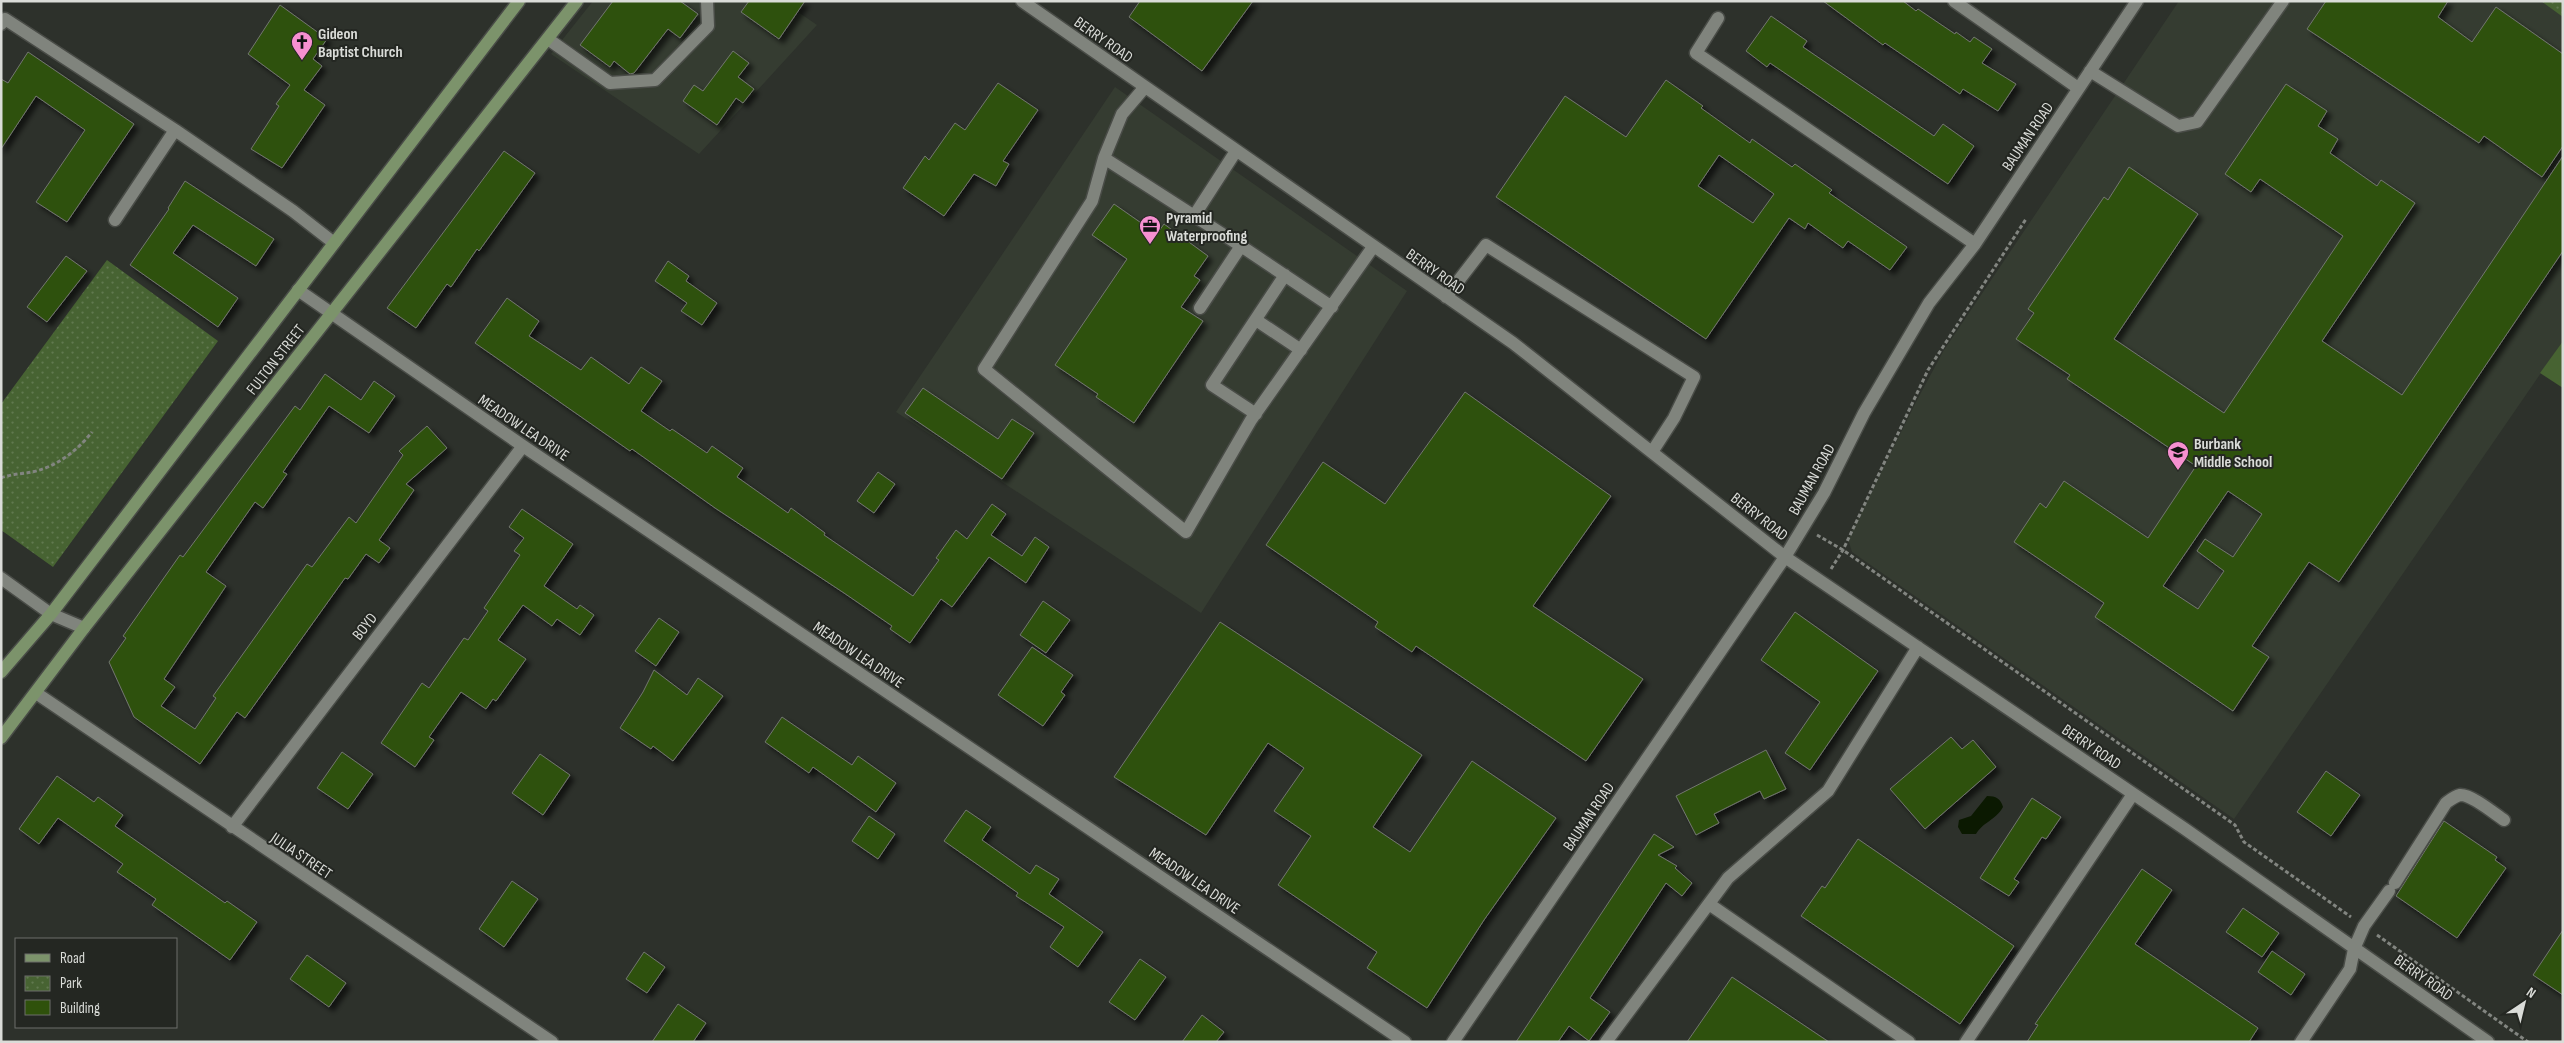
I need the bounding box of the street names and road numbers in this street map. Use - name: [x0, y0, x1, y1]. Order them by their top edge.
- street label: BERRY ROAD: [1070, 13, 1136, 67]
- street label: BAUMAN ROAD: [1998, 99, 2058, 175]
- street label: BERRY ROAD: [1402, 245, 1468, 299]
- street label: FULTON STREET: [243, 321, 310, 399]
- street label: MEADOW LEA DRIVE: [474, 391, 572, 466]
- street label: BAUMAN ROAD: [1785, 441, 1840, 519]
- street label: BERRY ROAD: [1727, 489, 1792, 545]
- street label: BOYD: [349, 609, 382, 644]
- street label: MEADOW LEA DRIVE: [809, 618, 907, 693]
- street label: BERRY ROAD: [2058, 721, 2124, 774]
- street label: BAUMAN ROAD: [1559, 779, 1619, 855]
- street label: JULIA STREET: [266, 828, 336, 884]
- street label: MEADOW LEA DRIVE: [1145, 844, 1243, 919]
- street label: BERRY ROAD: [2390, 951, 2456, 1005]

